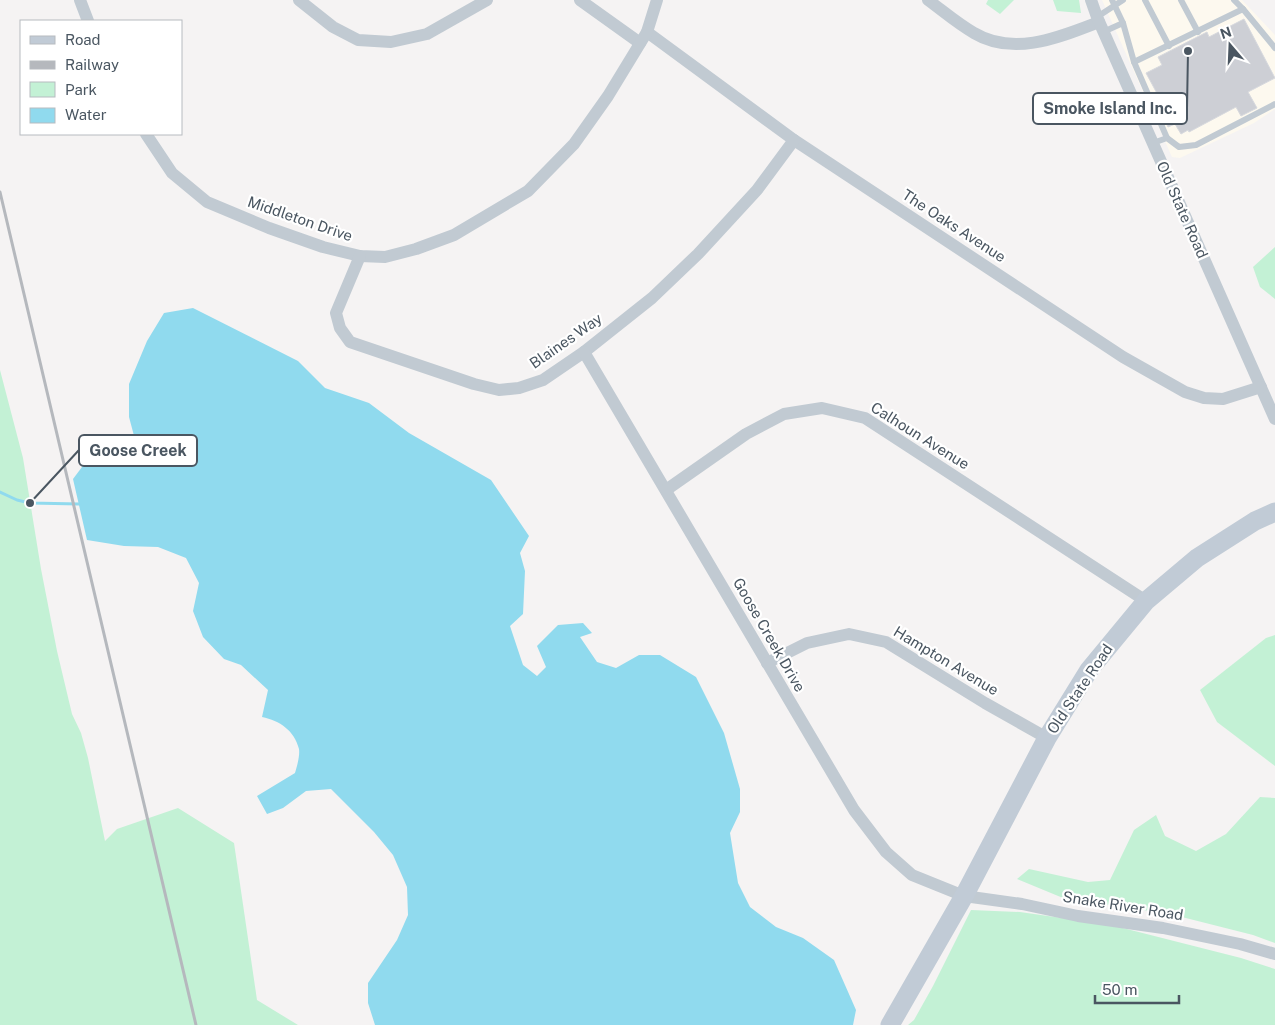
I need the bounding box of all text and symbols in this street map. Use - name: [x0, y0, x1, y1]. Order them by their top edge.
- legend: [20, 20, 182, 135]
- north arrow: [1205, 20, 1255, 70]
- text: N: [1218, 23, 1234, 42]
- text: Road: [65, 31, 101, 48]
- text: Railway: [65, 56, 119, 73]
- text: Park: [65, 81, 97, 98]
- callout: Smoke Island Inc.: [1033, 93, 1187, 124]
- text: Smoke Island Inc.: [1043, 99, 1177, 118]
- text: Water: [65, 106, 107, 123]
- street label: Old State Road: [1153, 159, 1211, 261]
- street label: The Oaks Avenue: [899, 186, 1009, 265]
- street label: Middleton Drive: [246, 193, 355, 244]
- street label: Blaines Way: [526, 309, 605, 372]
- street label: Calhoun Avenue: [868, 399, 973, 473]
- callout: Goose Creek: [79, 435, 197, 466]
- text: Goose Creek: [89, 441, 187, 460]
- street label: Goose Creek Drive: [730, 575, 809, 695]
- street label: Hampton Avenue: [891, 623, 1002, 699]
- street label: Old State Road: [1043, 641, 1116, 737]
- street label: Snake River Road: [1062, 888, 1185, 923]
- scale bar: [1095, 972, 1179, 1004]
- text: 50 m: [1102, 981, 1137, 998]

